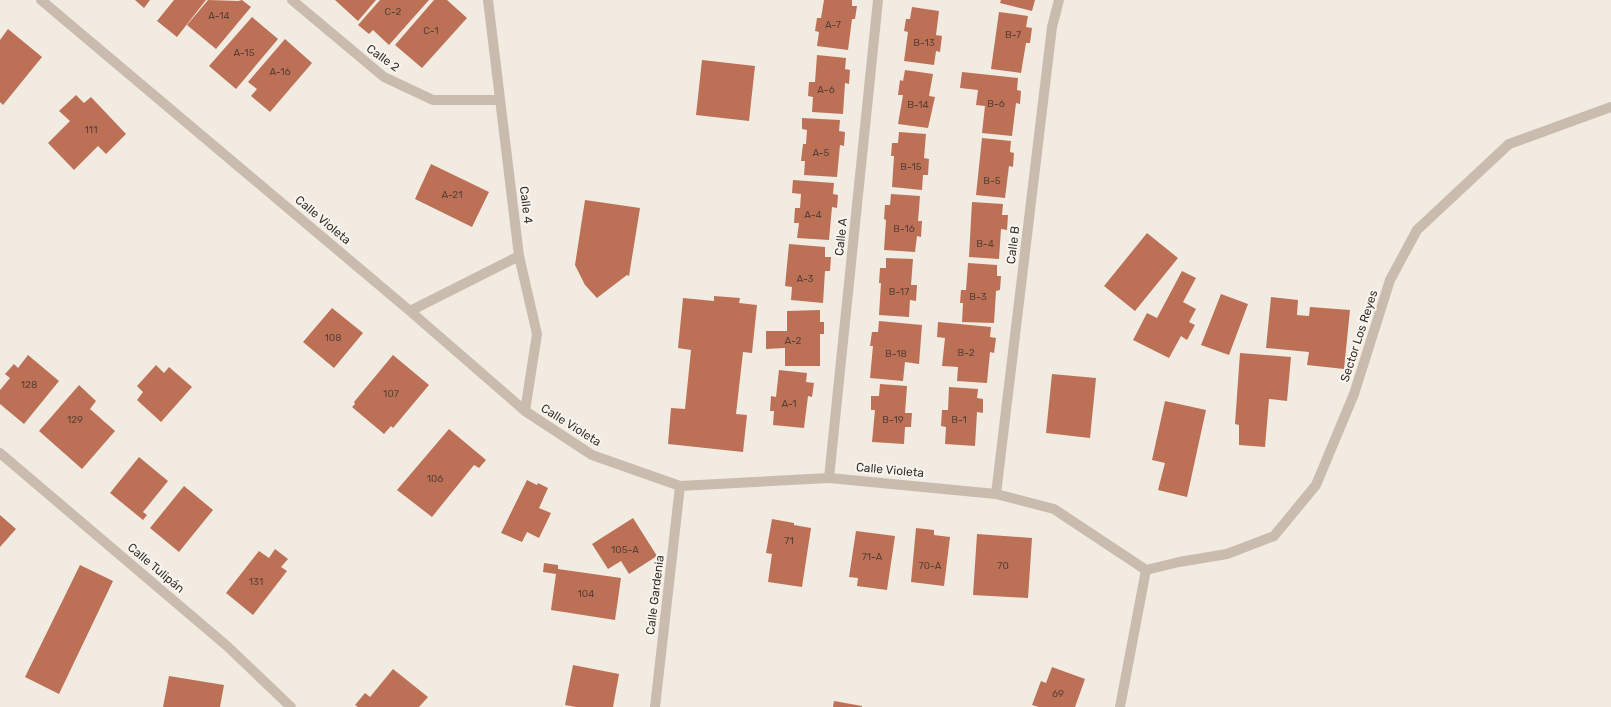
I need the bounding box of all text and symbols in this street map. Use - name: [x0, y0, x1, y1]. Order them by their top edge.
- house number: C-2: [385, 6, 402, 18]
- house number: A-14: [208, 10, 230, 22]
- house number: A-7: [825, 19, 841, 31]
- house number: C-1: [423, 25, 439, 37]
- house number: B-7: [1005, 29, 1021, 41]
- house number: B-13: [913, 37, 935, 49]
- street label: Calle 2: [364, 41, 402, 75]
- house number: A-15: [233, 47, 255, 59]
- house number: A-16: [269, 66, 291, 78]
- house number: A-6: [817, 84, 835, 96]
- house number: B-6: [987, 98, 1005, 110]
- house number: B-14: [907, 99, 929, 111]
- house number: 111: [85, 124, 97, 136]
- house number: A-5: [812, 147, 830, 159]
- house number: B-15: [900, 161, 922, 173]
- house number: B-5: [983, 175, 1001, 187]
- street label: Calle 4: [517, 186, 535, 225]
- house number: A-21: [441, 189, 463, 201]
- street label: Calle Violeta: [292, 193, 354, 247]
- house number: A-4: [804, 209, 822, 221]
- street label: Calle A: [832, 217, 850, 257]
- house number: B-16: [893, 223, 915, 235]
- street label: Calle B: [1004, 225, 1022, 265]
- house number: B-4: [976, 238, 994, 250]
- house number: A-3: [796, 273, 814, 285]
- house number: B-17: [889, 286, 909, 298]
- street label: Sector Los Reyes: [1338, 288, 1380, 384]
- house number: B-3: [969, 291, 987, 303]
- house number: 108: [325, 332, 342, 344]
- house number: A-2: [785, 335, 802, 347]
- house number: B-2: [958, 347, 975, 359]
- house number: B-18: [885, 348, 907, 360]
- house number: 128: [21, 379, 37, 391]
- house number: 107: [383, 388, 399, 400]
- house number: A-1: [781, 398, 797, 410]
- street label: Calle Violeta: [538, 401, 604, 449]
- house number: 129: [67, 414, 83, 426]
- house number: B-19: [882, 414, 904, 426]
- house number: B-1: [951, 414, 967, 426]
- street label: Calle Violeta: [855, 460, 925, 480]
- house number: 106: [427, 473, 443, 485]
- house number: 71: [784, 535, 794, 547]
- street label: Calle Tulipán: [125, 540, 187, 596]
- house number: 105-A: [611, 544, 639, 556]
- house number: 71-A: [862, 551, 883, 563]
- street label: Calle Gardenia: [643, 554, 667, 636]
- house number: 70-A: [919, 560, 942, 572]
- house number: 70: [997, 560, 1009, 572]
- house number: 131: [249, 576, 263, 588]
- house number: 104: [578, 588, 594, 600]
- house number: 69: [1052, 688, 1064, 700]

